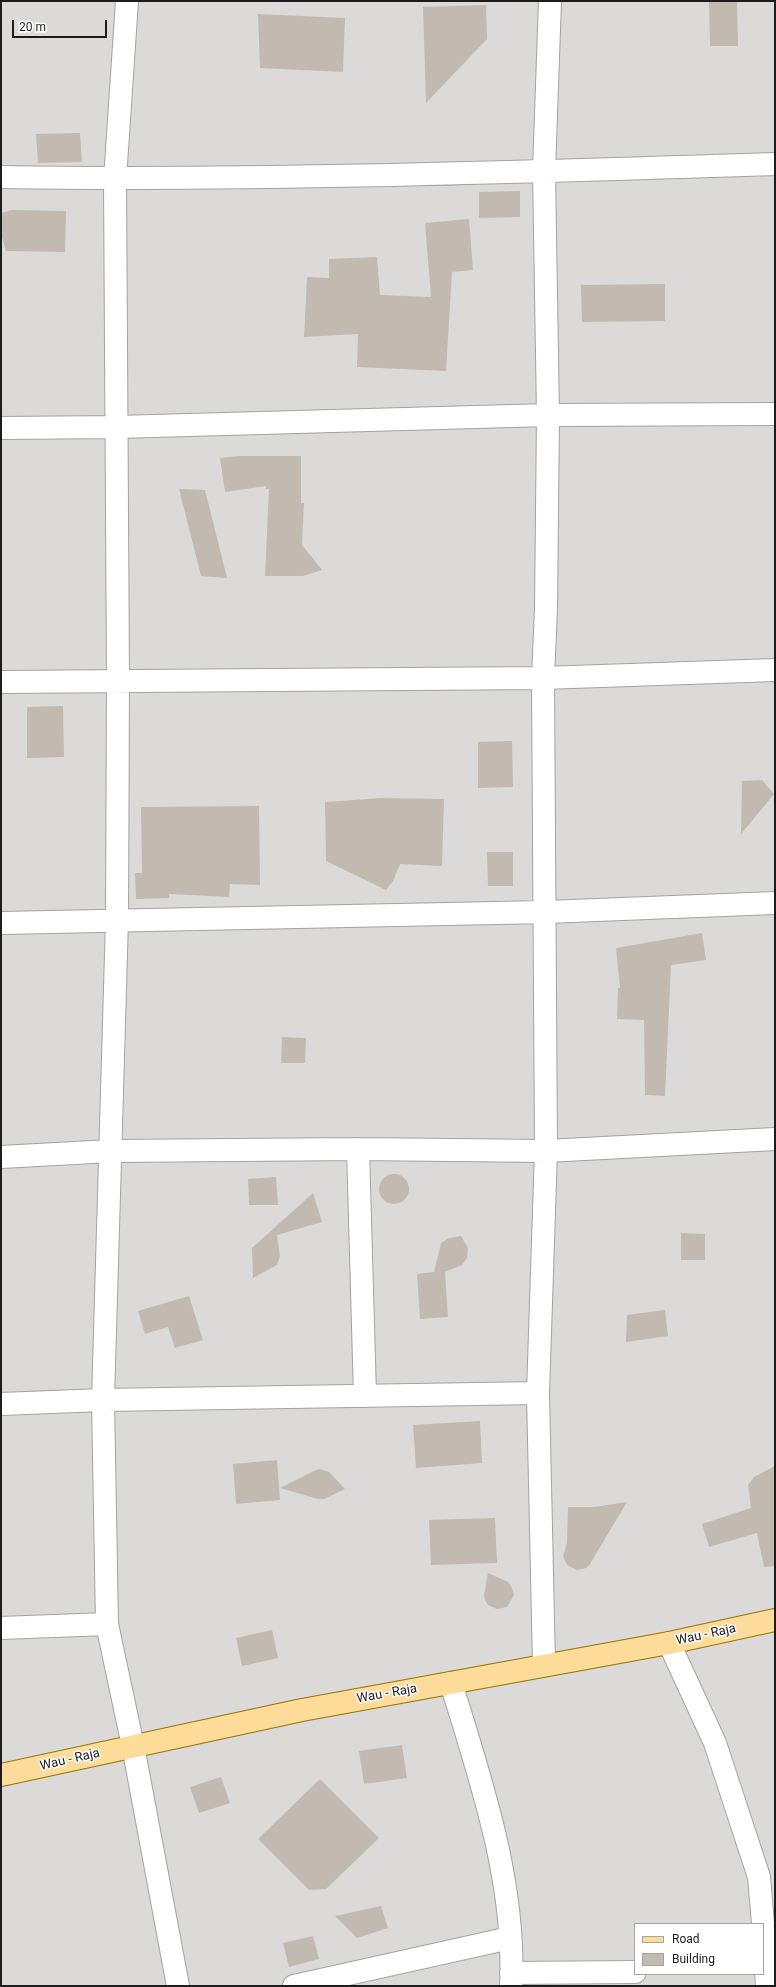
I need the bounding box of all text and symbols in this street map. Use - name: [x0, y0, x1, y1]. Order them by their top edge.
- scale bar: [14, 12, 109, 38]
- text: 20 m: [19, 20, 46, 34]
- street label: Wau - Raja: [675, 1621, 737, 1649]
- street label: Wau - Raja: [356, 1681, 418, 1707]
- street label: Wau - Raja: [39, 1746, 101, 1774]
- legend: [634, 1923, 764, 1975]
- text: Road: [672, 1932, 700, 1946]
- text: Building: [672, 1952, 715, 1966]

